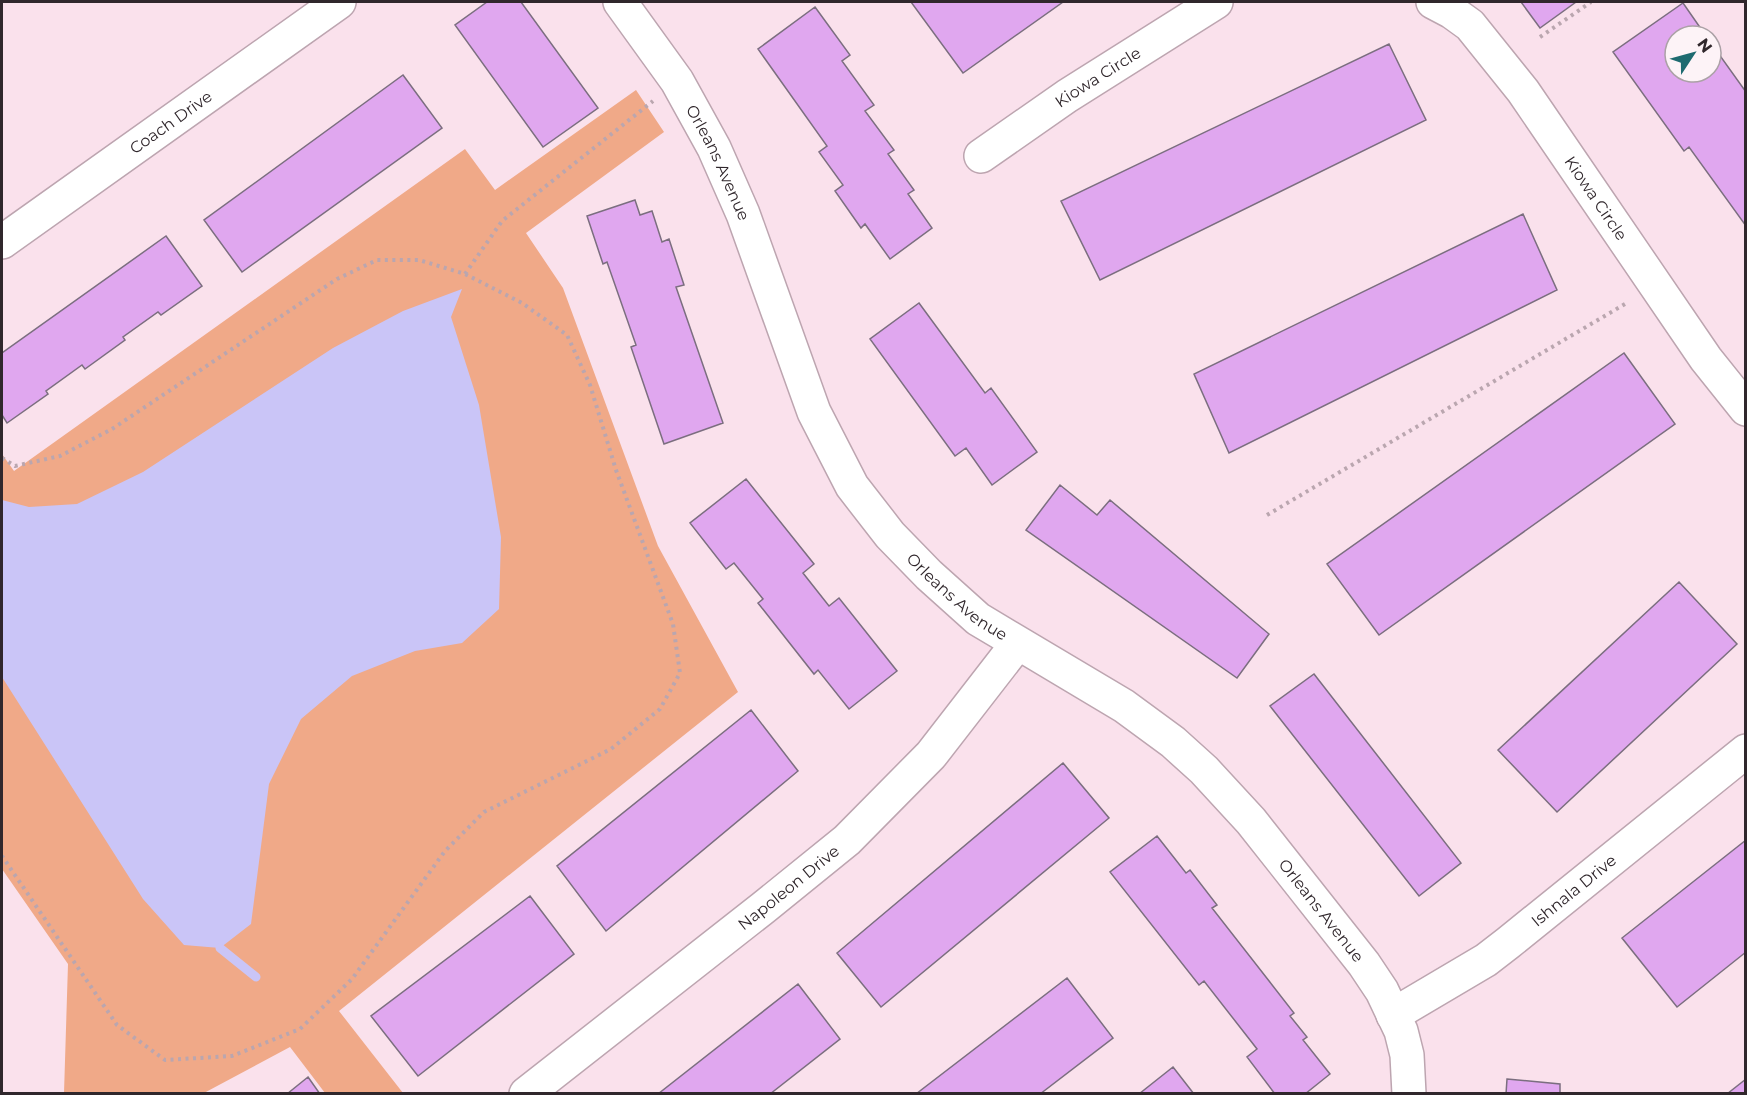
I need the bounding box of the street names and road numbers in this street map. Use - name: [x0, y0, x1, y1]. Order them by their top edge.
- street label: Kiowa Circle: [1051, 43, 1144, 111]
- street label: Coach Drive: [126, 86, 215, 158]
- street label: Orleans Avenue: [682, 101, 754, 223]
- street label: Kiowa Circle: [1561, 152, 1632, 244]
- street label: Orleans Avenue: [903, 549, 1011, 644]
- street label: Napoleon Drive: [734, 841, 843, 934]
- street label: Ishnala Drive: [1527, 850, 1620, 930]
- street label: Orleans Avenue: [1275, 855, 1368, 966]

